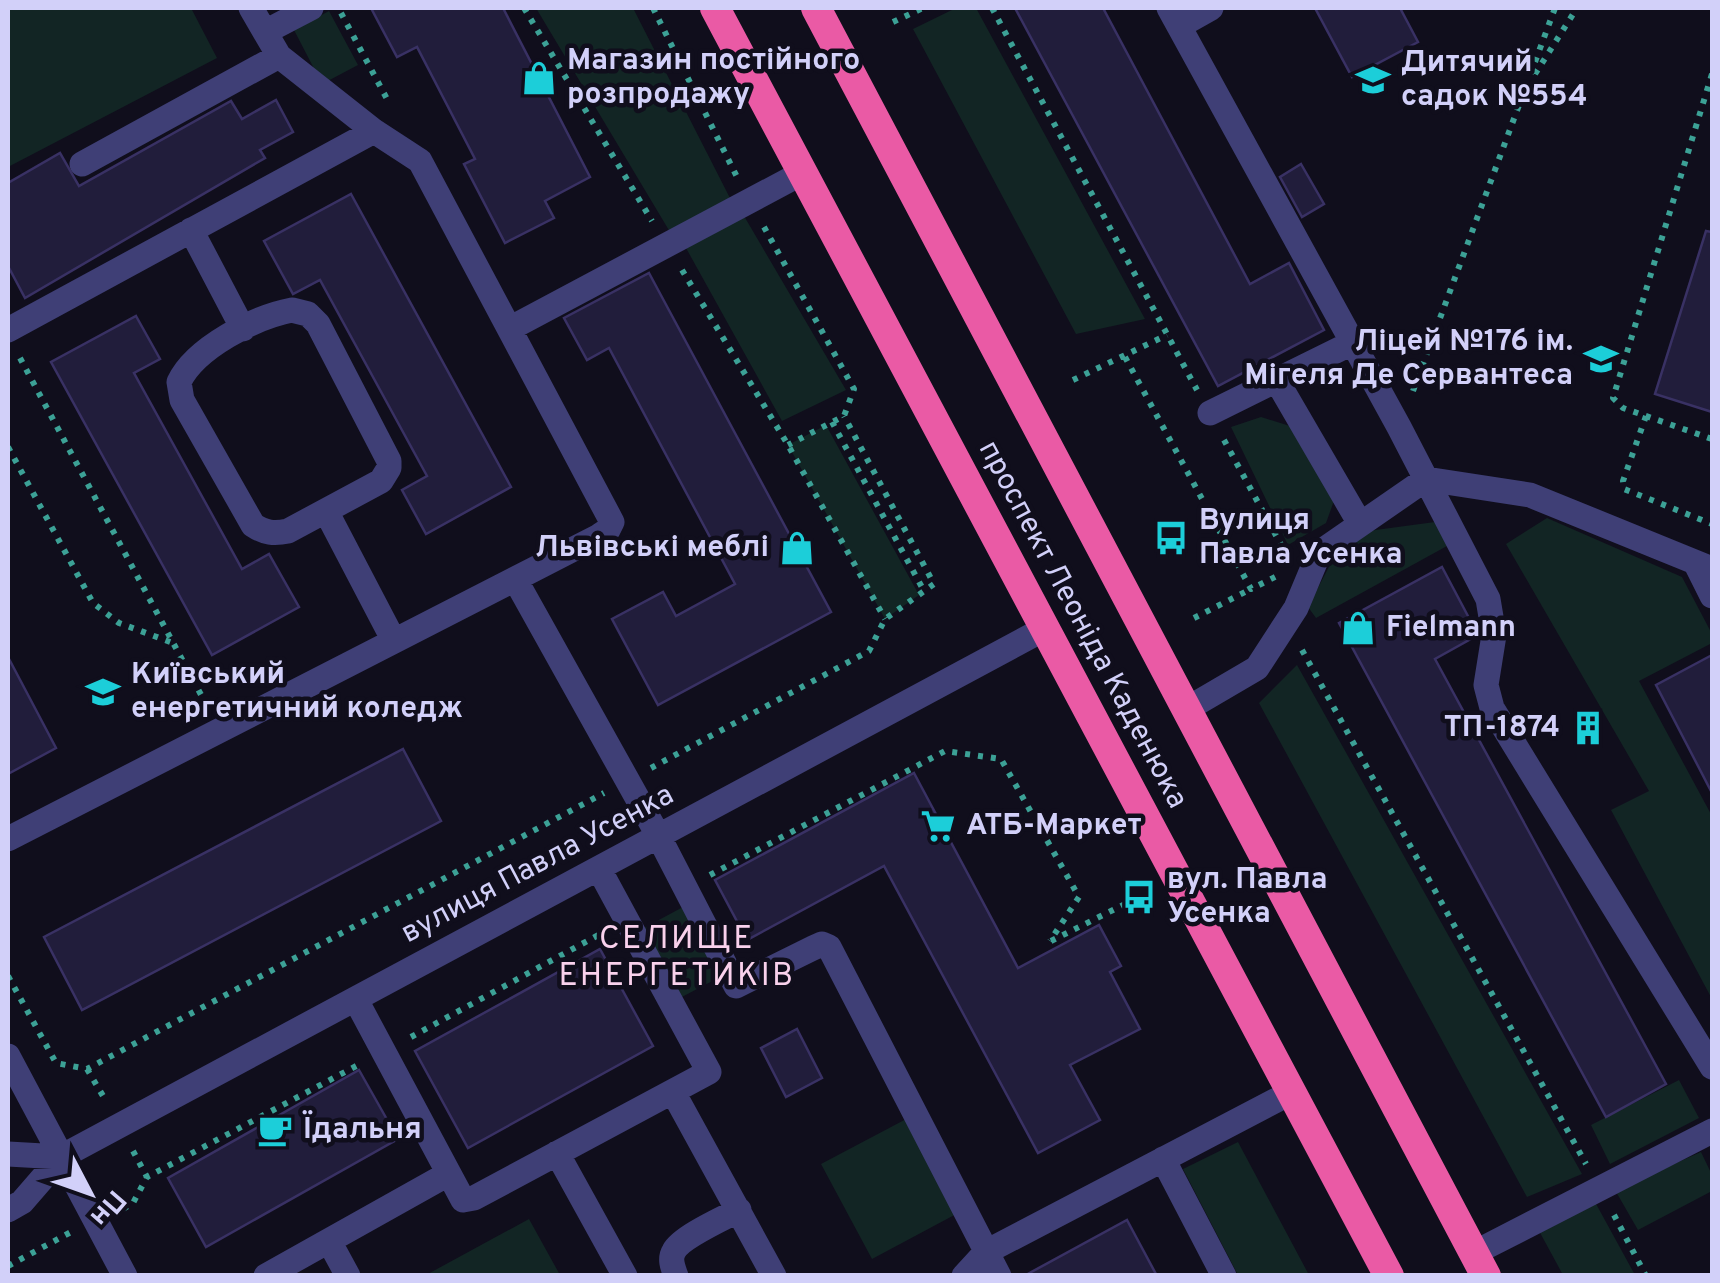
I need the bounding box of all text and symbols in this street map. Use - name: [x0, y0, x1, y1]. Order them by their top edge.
- place label: Магазин постійного розпродажу: [567, 43, 860, 114]
- place label: Дитячий садок №554: [1401, 45, 1587, 116]
- shop icon: Магазин постійного розпродажу: [520, 59, 558, 97]
- school or university icon: Дитячий садок №554: [1354, 61, 1392, 99]
- place label: Ліцей №176 ім. Мігеля Де Сервантеса: [1244, 324, 1573, 395]
- school or university icon: Ліцей №176 ім. Мігеля Де Сервантеса: [1582, 340, 1620, 378]
- street label: проспект Леоніда Каденюка: [969, 435, 1195, 815]
- place label: Вулиця Павла Усенка: [1199, 503, 1402, 574]
- bus stop icon: Вулиця Павла Усенка: [1152, 519, 1190, 557]
- shop icon: Львівські меблі: [778, 529, 816, 567]
- place label: Львівські меблі: [535, 530, 769, 567]
- shop icon: Fielmann: [1339, 609, 1377, 647]
- place label: Fielmann: [1386, 610, 1516, 647]
- place label: Київський енергетичний коледж: [131, 657, 463, 728]
- school or university icon: Київський енергетичний коледж: [84, 673, 122, 711]
- building icon: ТП-1874: [1569, 709, 1607, 747]
- place label: ТП-1874: [1444, 710, 1560, 747]
- street label: вулиця Павла Усенка: [395, 777, 681, 953]
- supermarket icon: АТБ-Маркет: [919, 807, 957, 845]
- place label: АТБ-Маркет: [966, 808, 1142, 845]
- place label: вул. Павла Усенка: [1167, 862, 1327, 933]
- bus stop icon: вул. Павла Усенка: [1120, 878, 1158, 916]
- district label: СЕЛИЩЕ ЕНЕРГЕТИКІВ: [558, 920, 796, 997]
- place label: Їдальня: [302, 1110, 422, 1149]
- cafe icon: Їдальня: [256, 1111, 294, 1149]
- north arrow: [40, 1143, 140, 1243]
- text: Пн: [81, 1181, 133, 1233]

